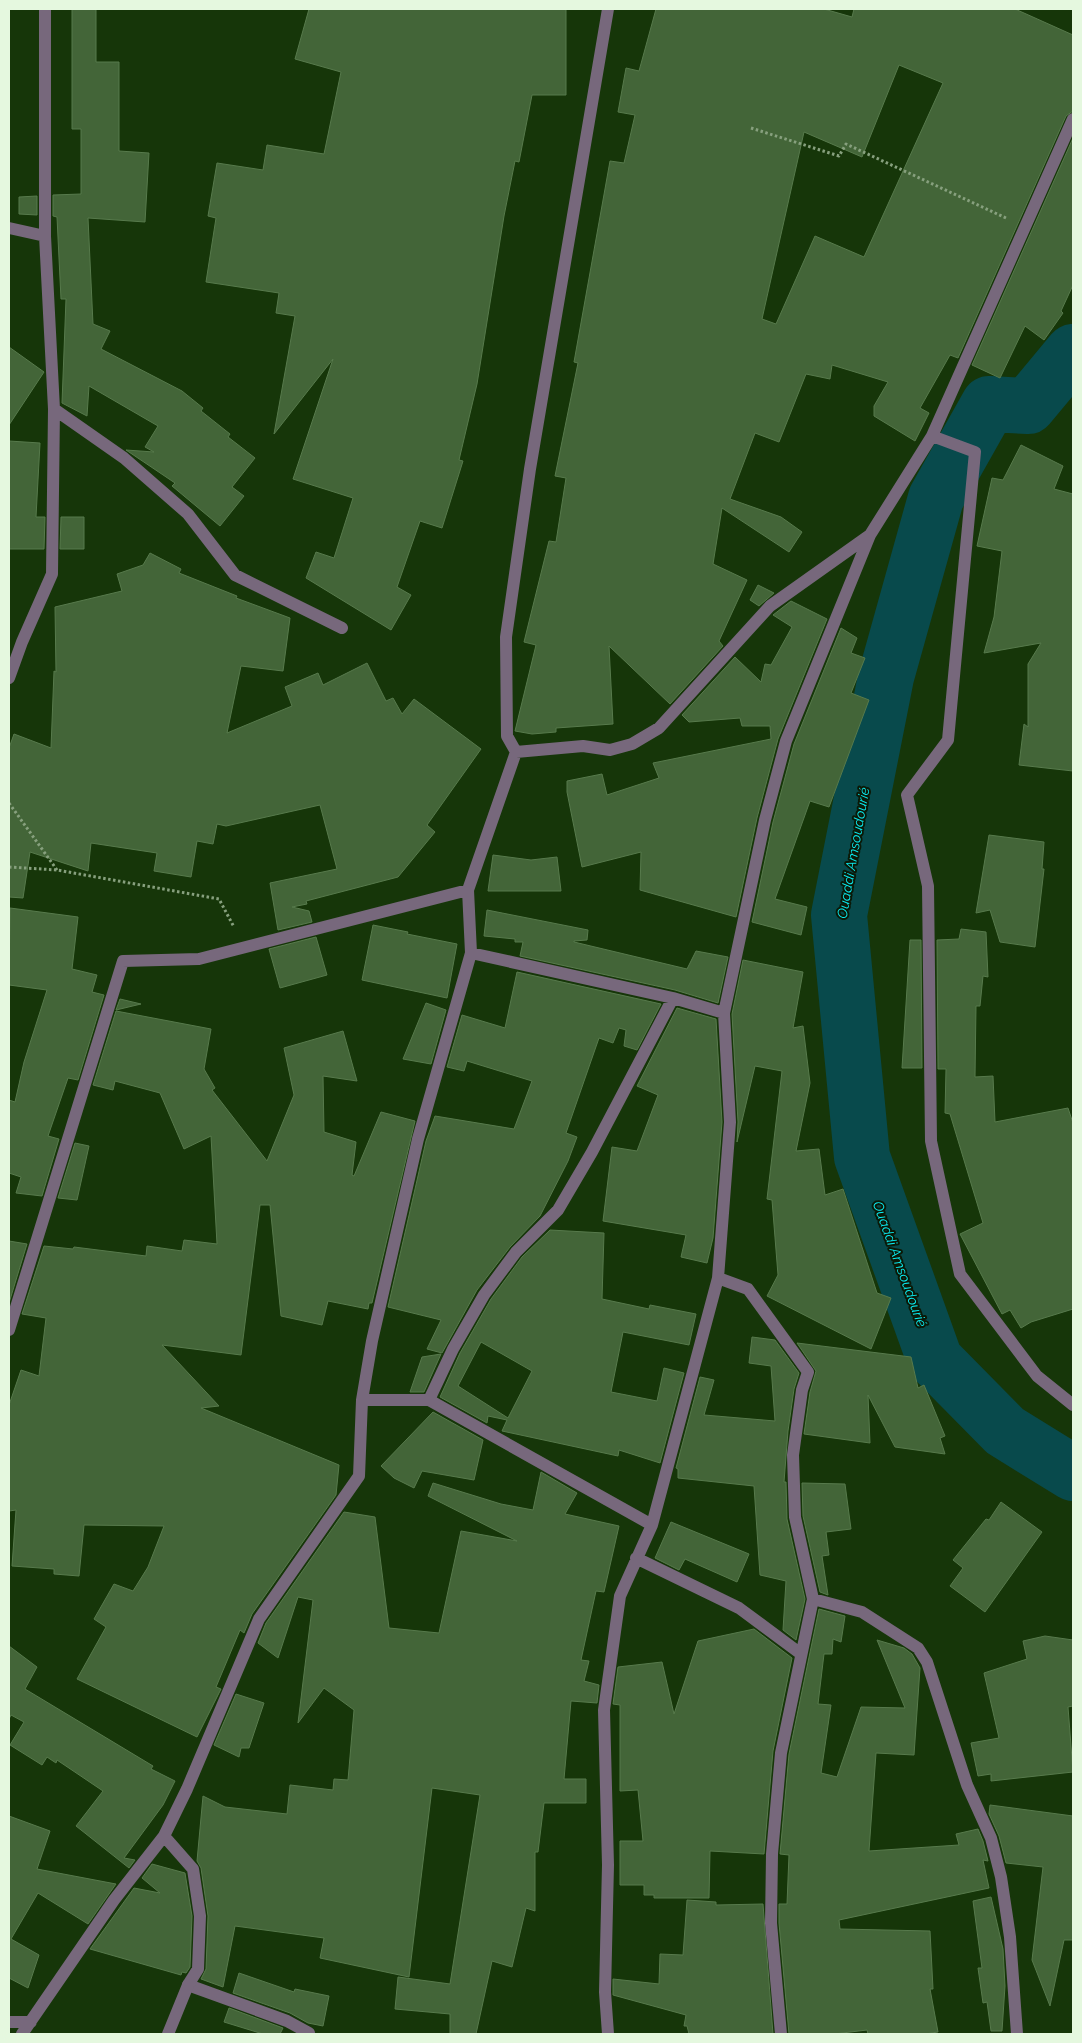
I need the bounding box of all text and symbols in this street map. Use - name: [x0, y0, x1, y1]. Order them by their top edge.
- water label: Ouaddi Amsoudourié: [834, 786, 873, 920]
- water label: Ouaddi Amsoudourié: [870, 1199, 930, 1330]

